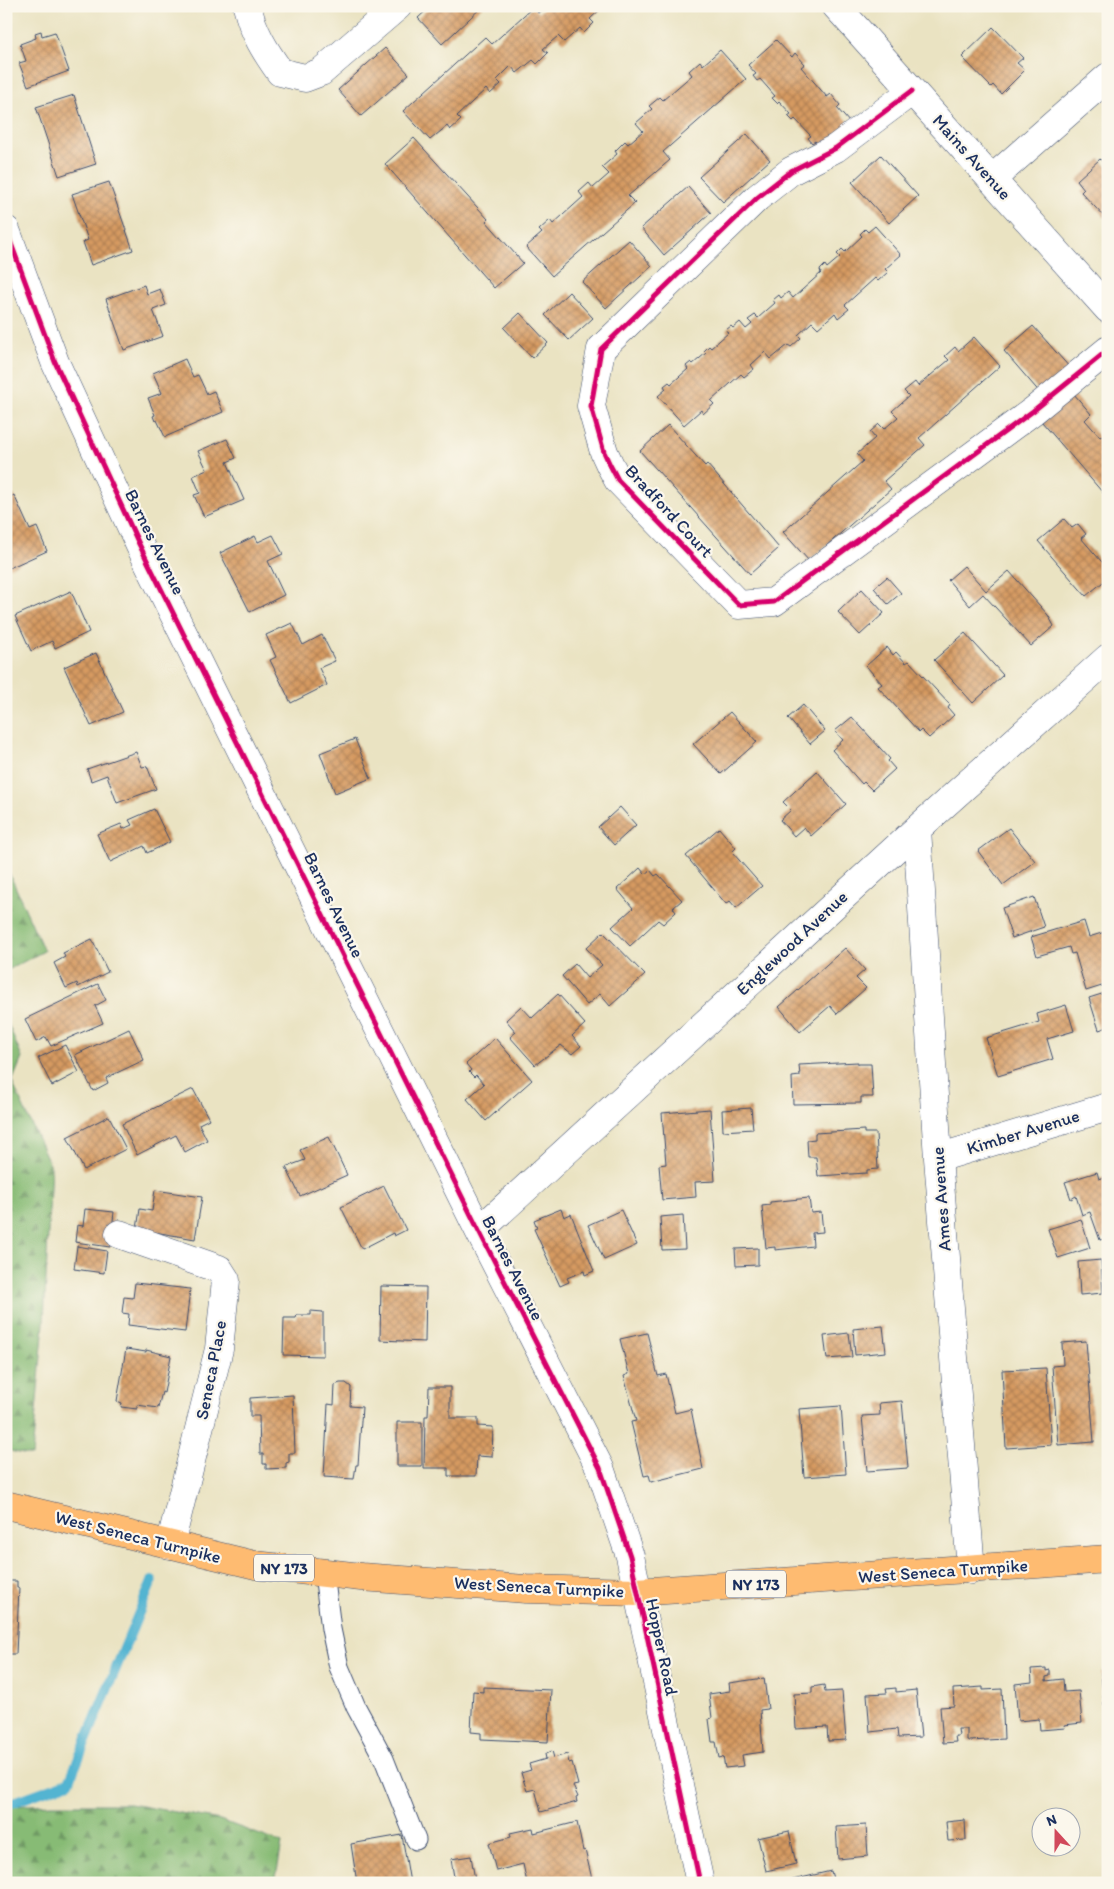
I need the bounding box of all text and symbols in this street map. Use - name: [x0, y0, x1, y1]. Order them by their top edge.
- street label: Mains Avenue: [928, 110, 1016, 204]
- street label: Bradford Court: [620, 460, 718, 562]
- street label: Barnes Avenue: [120, 486, 190, 598]
- street label: Barnes Avenue: [299, 849, 369, 961]
- street label: Englewood Avenue: [732, 886, 852, 1000]
- street label: Kimber Avenue: [964, 1104, 1082, 1160]
- street label: Ames Avenue: [926, 1146, 956, 1252]
- street label: Barnes Avenue: [477, 1212, 549, 1324]
- street label: Seneca Place: [191, 1318, 231, 1422]
- street label: West Seneca Turnpike: [53, 1506, 223, 1568]
- street label: West Seneca Turnpike: [857, 1554, 1029, 1588]
- road number: NY 173: [254, 1555, 314, 1582]
- road number: NY 173: [726, 1570, 786, 1598]
- street label: West Seneca Turnpike: [453, 1572, 625, 1602]
- street label: Hopper Road: [641, 1596, 683, 1698]
- north arrow: [1032, 1806, 1082, 1856]
- text: N: [1044, 1811, 1059, 1830]

